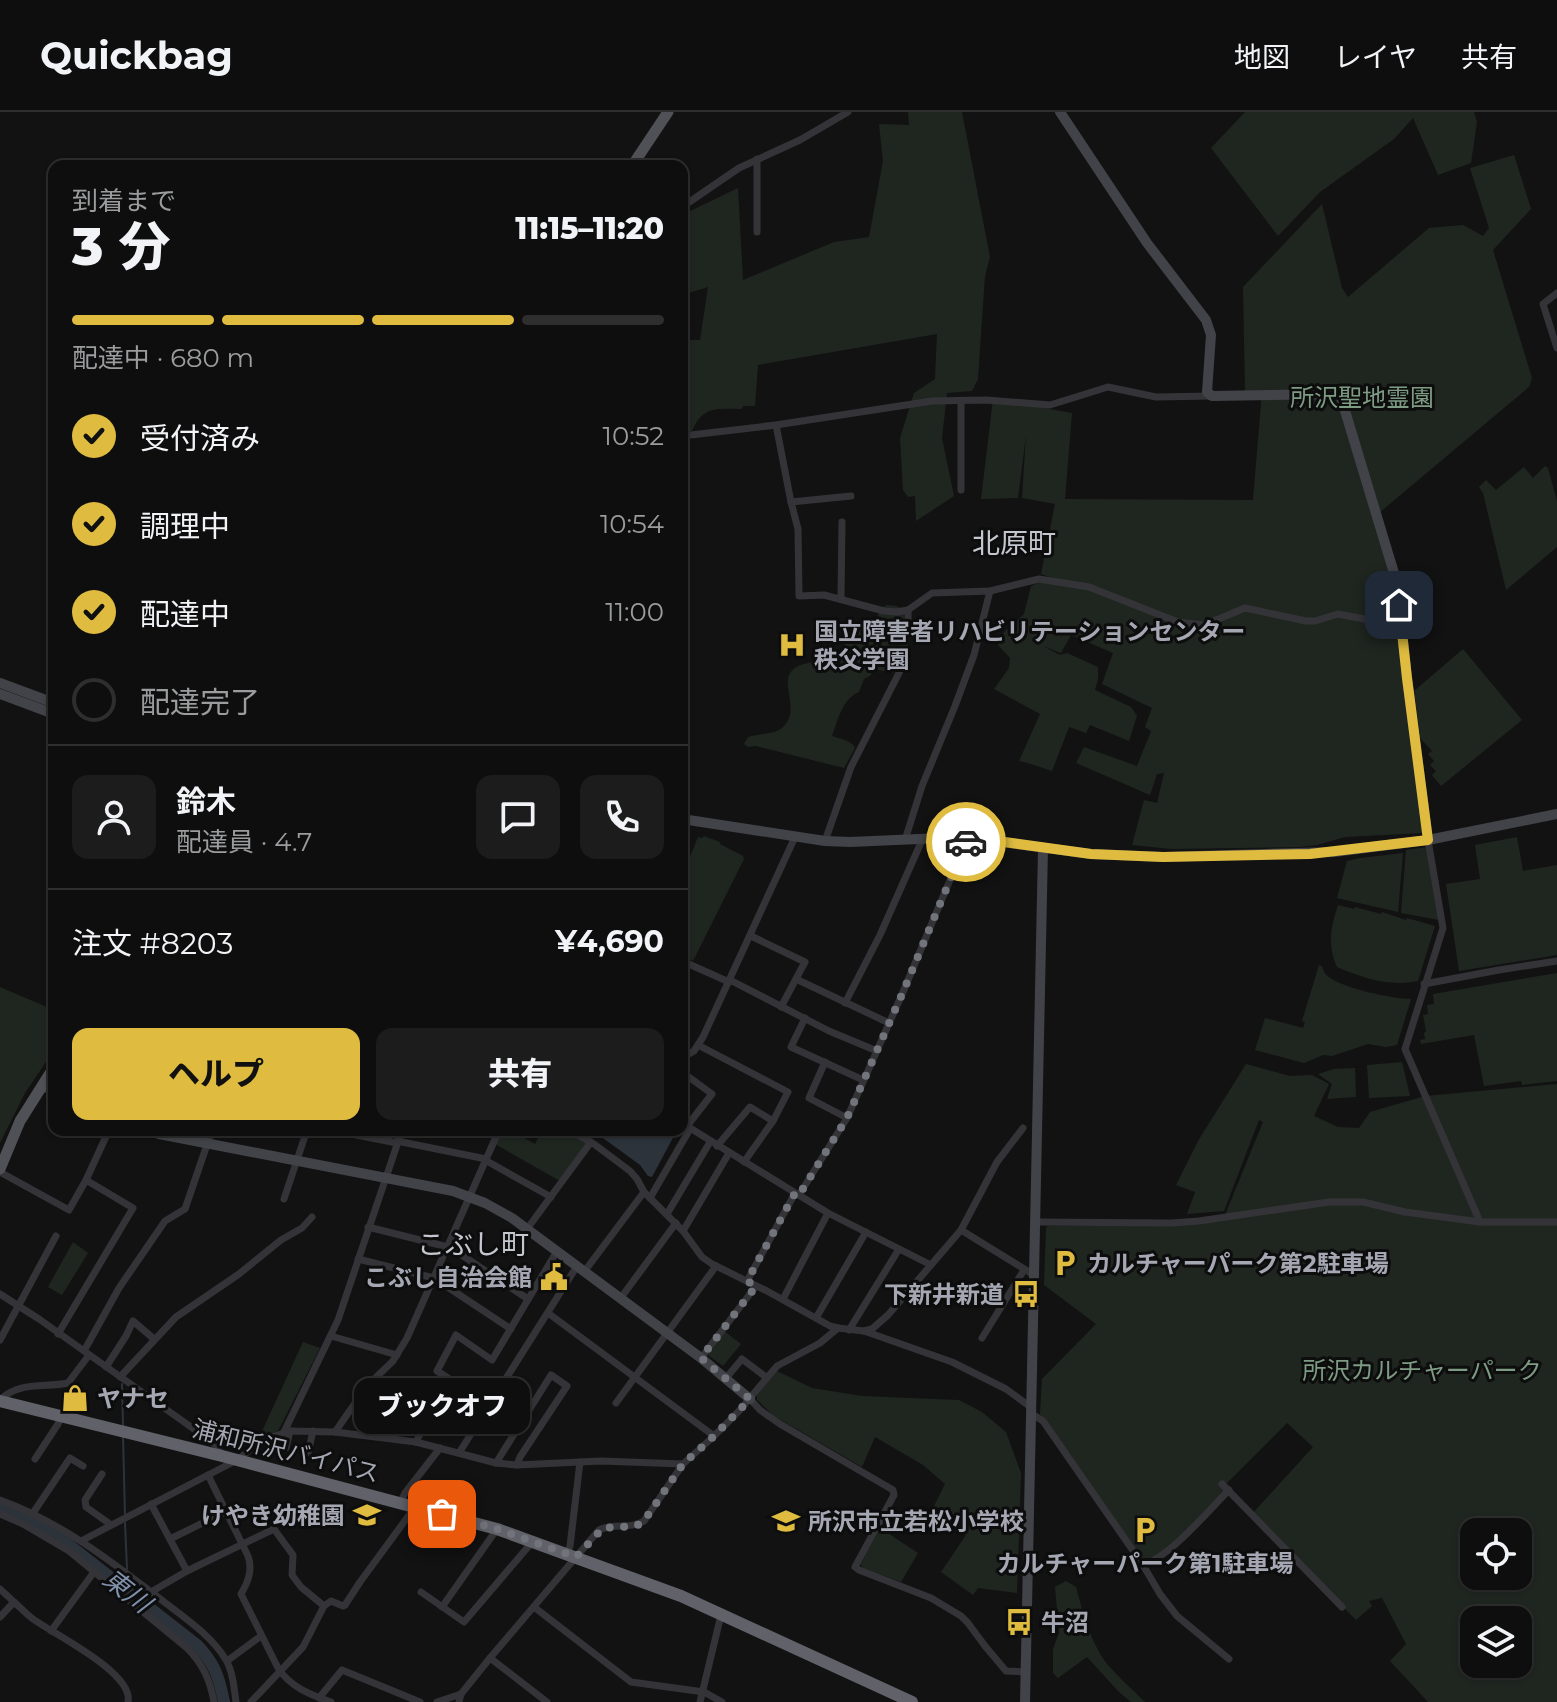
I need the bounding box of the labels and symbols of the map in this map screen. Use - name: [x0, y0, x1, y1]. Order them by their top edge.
- park label: 所沢聖地霊園: [1290, 383, 1434, 412]
- district label: 北原町: [972, 526, 1056, 560]
- pin: [1365, 571, 1433, 639]
- place label: 国立障害者リハビリテーションセンター 秩父学園: [814, 617, 1246, 674]
- hospital icon: 国立障害者リハビリテーションセンター 秩父学園: [777, 630, 807, 660]
- courier: [926, 802, 1006, 882]
- district label: こぶし町: [417, 1227, 529, 1261]
- parking icon: カルチャーパーク第2駐車場: [1050, 1248, 1080, 1278]
- place label: カルチャーパーク第2駐車場: [1087, 1249, 1389, 1278]
- public building icon: こぶし自治会館: [539, 1262, 569, 1292]
- place label: こぶし自治会館: [364, 1263, 532, 1292]
- bus stop icon: 下新井新道: [1011, 1279, 1041, 1309]
- place label: 下新井新道: [884, 1280, 1004, 1309]
- park label: 所沢カルチャーパーク: [1302, 1356, 1542, 1385]
- callout: ブックオフ: [354, 1378, 530, 1434]
- shop icon: ヤナセ: [60, 1383, 90, 1413]
- place label: ヤナセ: [97, 1384, 169, 1413]
- street label: 浦和所沢バイパス: [190, 1414, 382, 1488]
- pin: [408, 1480, 476, 1548]
- school or university icon: けやき幼稚園: [352, 1500, 382, 1530]
- place label: けやき幼稚園: [201, 1501, 345, 1530]
- school or university icon: 所沢市立若松小学校: [771, 1506, 801, 1536]
- place label: 所沢市立若松小学校: [808, 1507, 1024, 1536]
- parking icon: カルチャーパーク第1駐車場: [1130, 1515, 1160, 1545]
- place label: カルチャーパーク第1駐車場: [997, 1549, 1293, 1578]
- water label: 東川: [97, 1562, 160, 1621]
- bus stop icon: 牛沼: [1004, 1607, 1034, 1637]
- place label: 牛沼: [1041, 1608, 1089, 1637]

